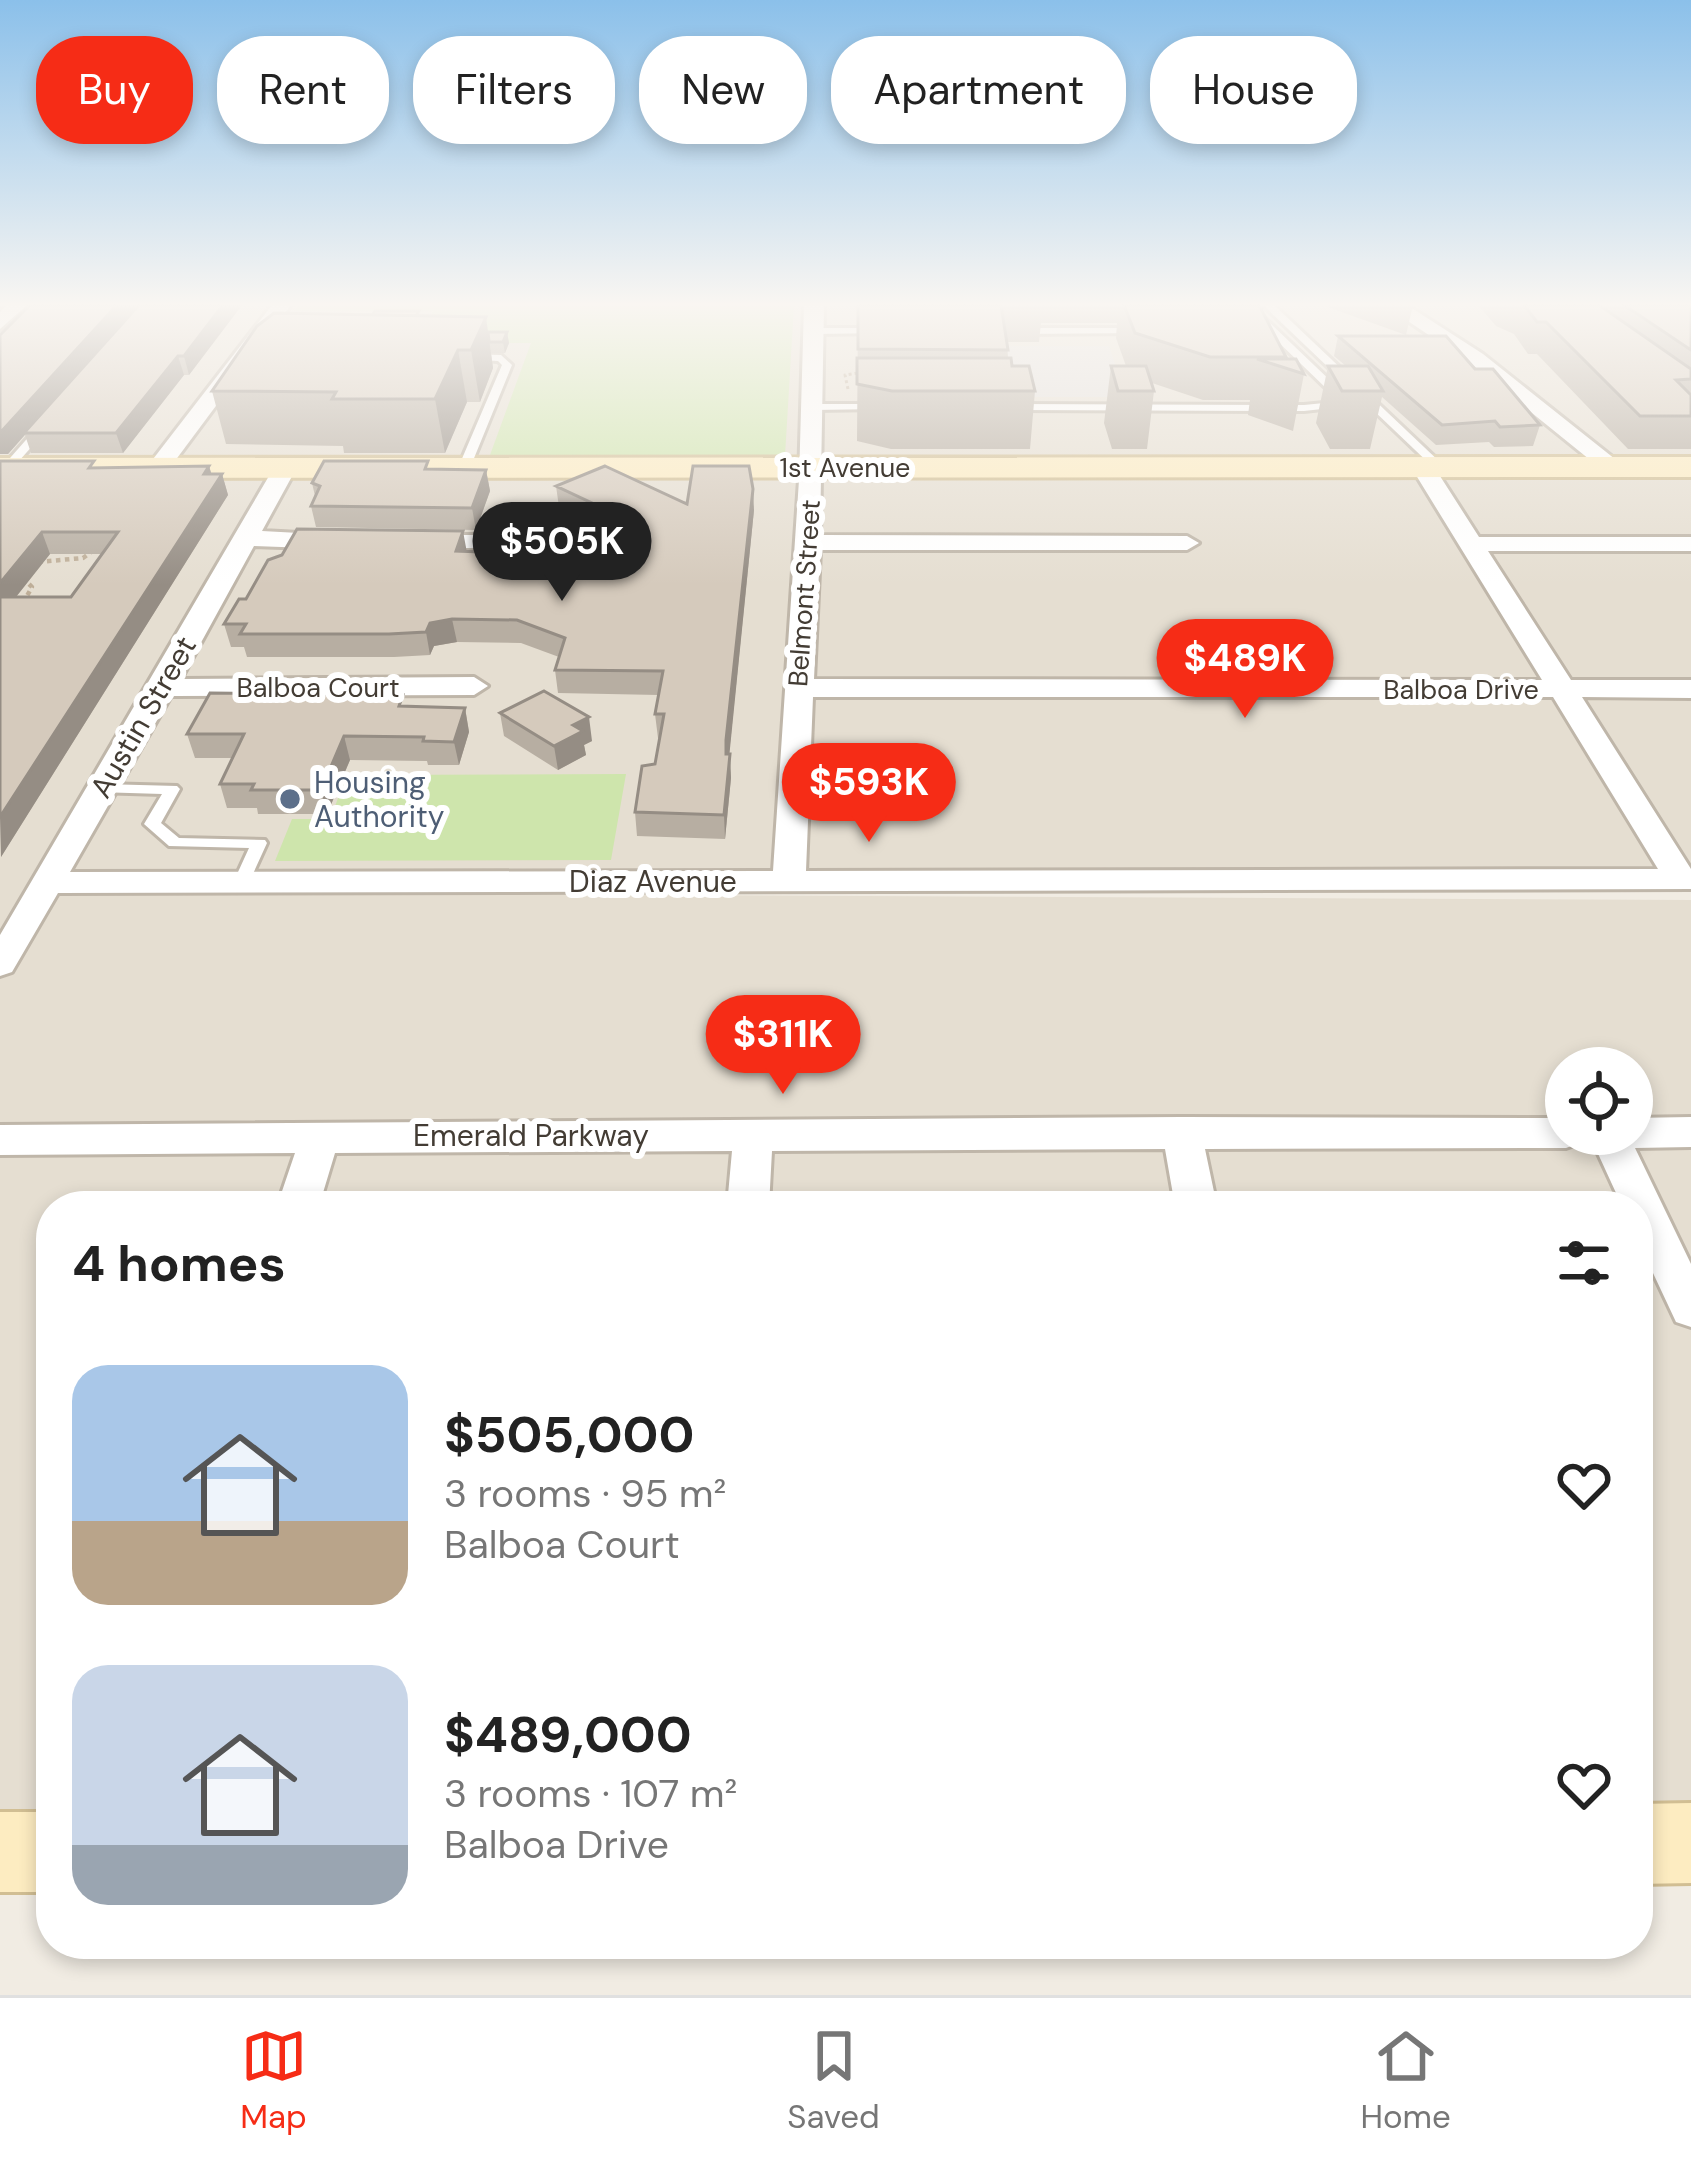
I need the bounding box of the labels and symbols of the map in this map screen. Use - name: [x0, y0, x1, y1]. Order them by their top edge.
- street label: 1st Avenue: [780, 450, 910, 485]
- street label: Belmont Street: [780, 498, 828, 688]
- pin: $505K: [478, 502, 646, 604]
- pin: $489K: [1161, 619, 1329, 721]
- street label: Austin Street: [81, 629, 205, 805]
- street label: Balboa Court: [236, 670, 400, 705]
- street label: Balboa Drive: [1383, 672, 1539, 707]
- pin: $593K: [785, 743, 953, 845]
- place label: Housing Authority: [314, 763, 445, 836]
- marker: Housing Authority: [277, 786, 303, 812]
- street label: Diaz Avenue: [569, 862, 737, 901]
- pin: $311K: [699, 995, 867, 1097]
- street label: Emerald Parkway: [413, 1116, 649, 1155]

